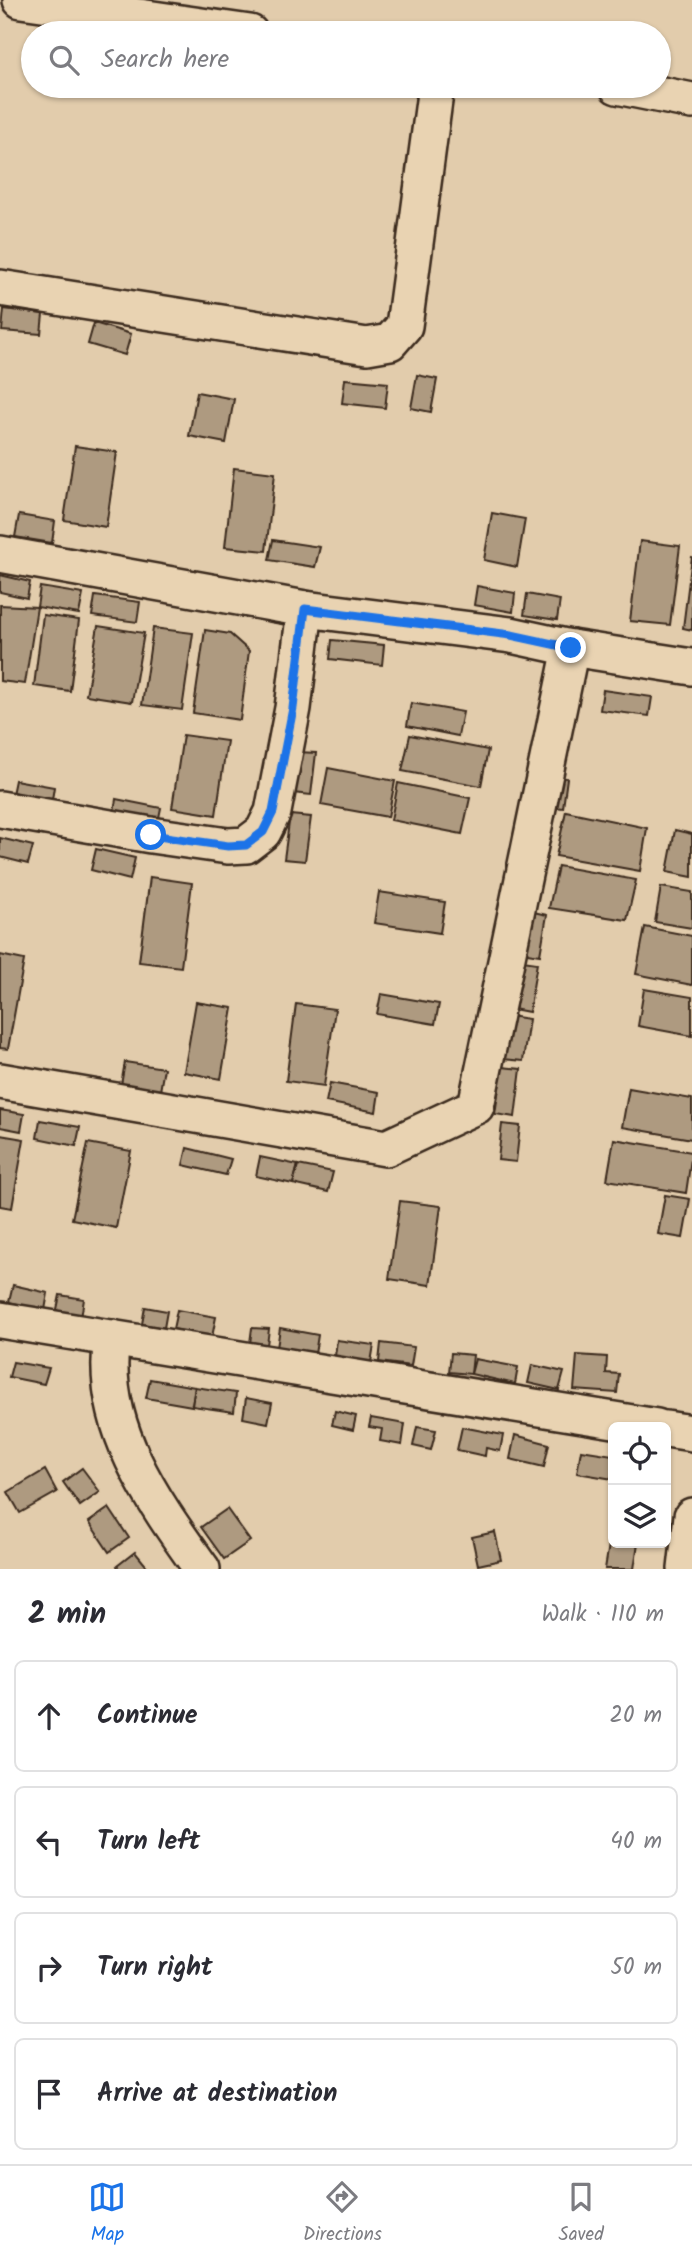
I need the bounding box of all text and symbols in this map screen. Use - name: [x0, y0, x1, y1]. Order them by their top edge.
- search box: [21, 21, 671, 98]
- text: Search here: [101, 39, 229, 81]
- icon: search: [45, 41, 83, 79]
- route end: [555, 632, 586, 663]
- route start: [135, 819, 166, 850]
- map controls: [608, 1422, 671, 1548]
- button: locate: [608, 1422, 671, 1485]
- button: layers: [608, 1485, 671, 1548]
- text: 2 min: [28, 1591, 106, 1639]
- text: Walk · 110 m: [541, 1597, 664, 1633]
- text: Continue: [97, 1695, 198, 1737]
- icon: ahead: [30, 1697, 68, 1735]
- text: 20 m: [610, 1698, 662, 1734]
- text: Turn left: [97, 1821, 200, 1863]
- icon: left: [30, 1823, 68, 1861]
- text: 40 m: [610, 1824, 662, 1860]
- text: Turn right: [97, 1947, 213, 1989]
- icon: right: [30, 1949, 68, 1987]
- text: 50 m: [611, 1950, 662, 1986]
- text: Arrive at destination: [97, 2073, 337, 2115]
- icon: arrive: [30, 2075, 68, 2113]
- tab: Map: [88, 2178, 126, 2250]
- tab: Directions: [303, 2178, 382, 2250]
- tab: Saved: [559, 2178, 604, 2250]

